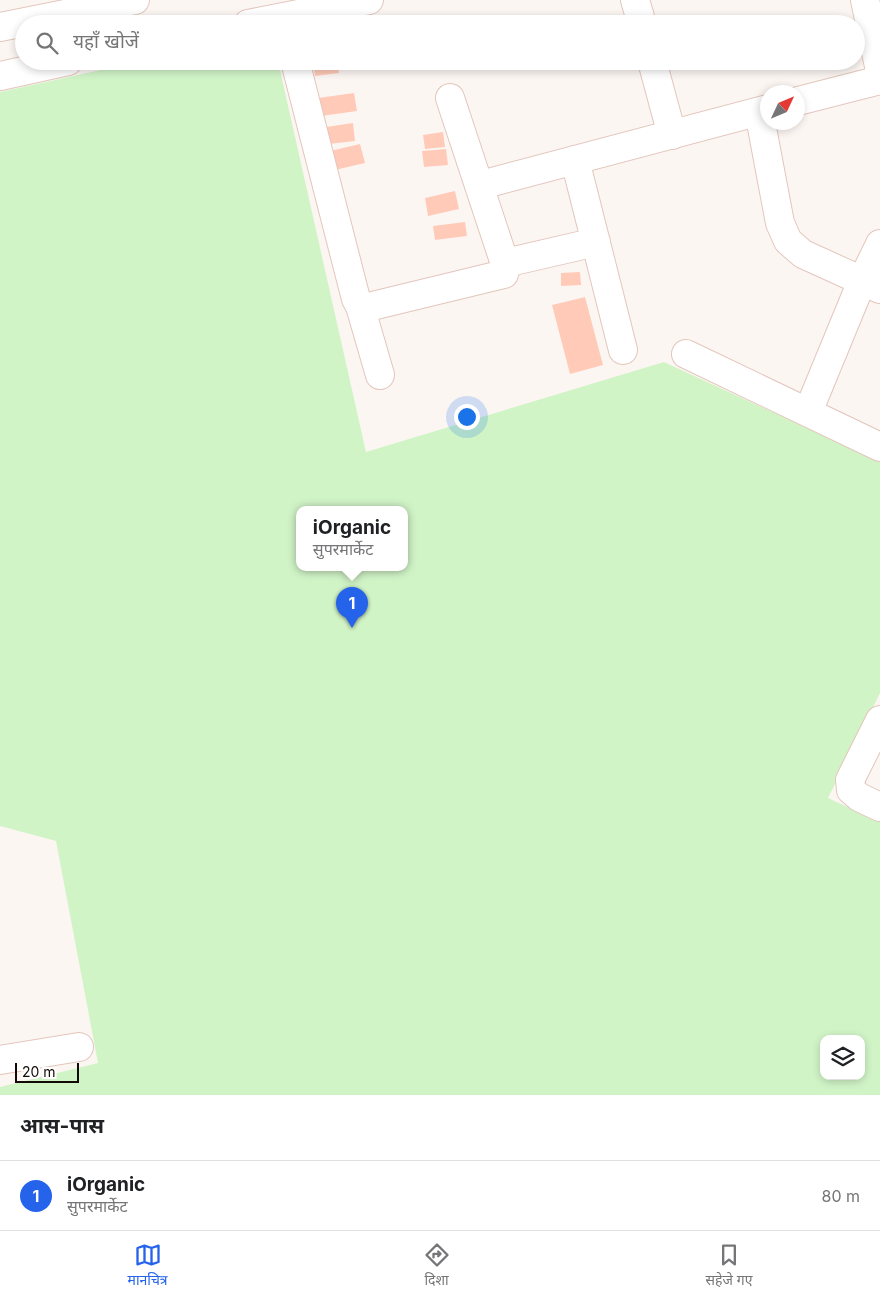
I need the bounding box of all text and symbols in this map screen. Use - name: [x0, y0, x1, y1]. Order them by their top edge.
- search box: [15, 15, 865, 70]
- icon: search: [33, 29, 61, 57]
- text: यहाँ खोजें: [73, 30, 139, 53]
- north arrow: [760, 85, 805, 130]
- your location: [454, 404, 480, 430]
- popup: [296, 506, 408, 571]
- text: iOrganic: [313, 516, 391, 539]
- text: सुपरमार्केट: [313, 539, 373, 559]
- pin: 1: [336, 587, 368, 628]
- map controls: [820, 1035, 865, 1080]
- button: layers: [820, 1035, 865, 1080]
- scale bar: [15, 1060, 79, 1083]
- text: 20 m: [22, 1063, 56, 1080]
- text: आस-पास: [20, 1113, 104, 1138]
- text: iOrganic: [67, 1173, 145, 1196]
- text: 1: [33, 1186, 39, 1206]
- text: 80 m: [821, 1186, 860, 1206]
- text: सुपरमार्केट: [67, 1196, 128, 1216]
- tab: मानचित्र: [128, 1241, 168, 1291]
- tab: दिशा: [423, 1241, 451, 1291]
- tab: सहेजे गए: [706, 1241, 752, 1291]

